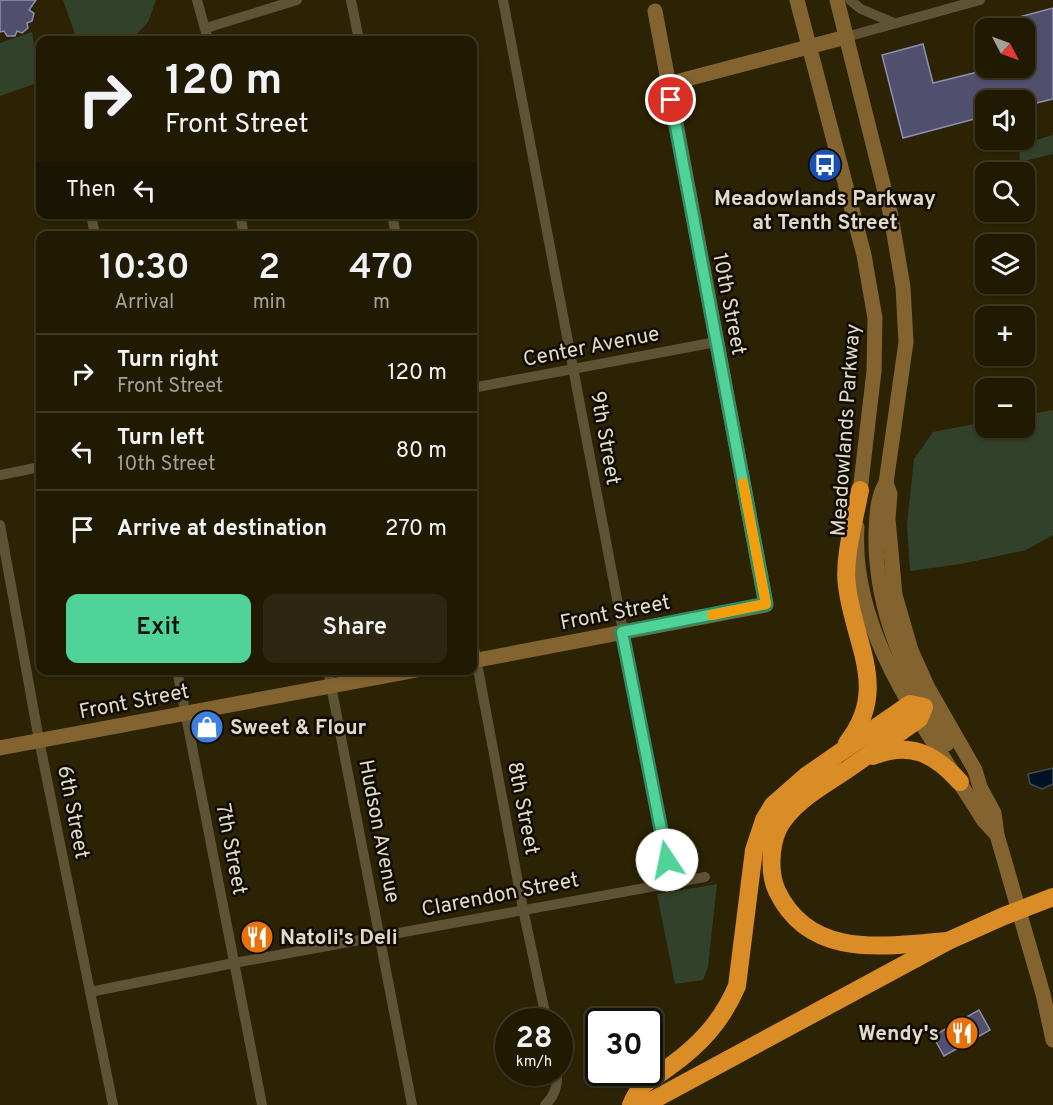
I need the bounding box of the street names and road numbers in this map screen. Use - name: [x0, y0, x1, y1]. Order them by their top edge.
- street label: 10th Street: [705, 251, 752, 358]
- street label: Center Avenue: [521, 321, 662, 374]
- street label: Meadowlands Parkway: [826, 323, 867, 537]
- street label: 9th Street: [583, 389, 626, 487]
- street label: Front Street: [558, 590, 673, 637]
- street label: Front Street: [77, 679, 192, 726]
- street label: Hudson Avenue: [351, 757, 406, 905]
- street label: 8th Street: [500, 759, 545, 857]
- street label: 6th Street: [50, 763, 95, 861]
- street label: 7th Street: [208, 801, 253, 897]
- street label: Clarendon Street: [419, 867, 581, 924]

